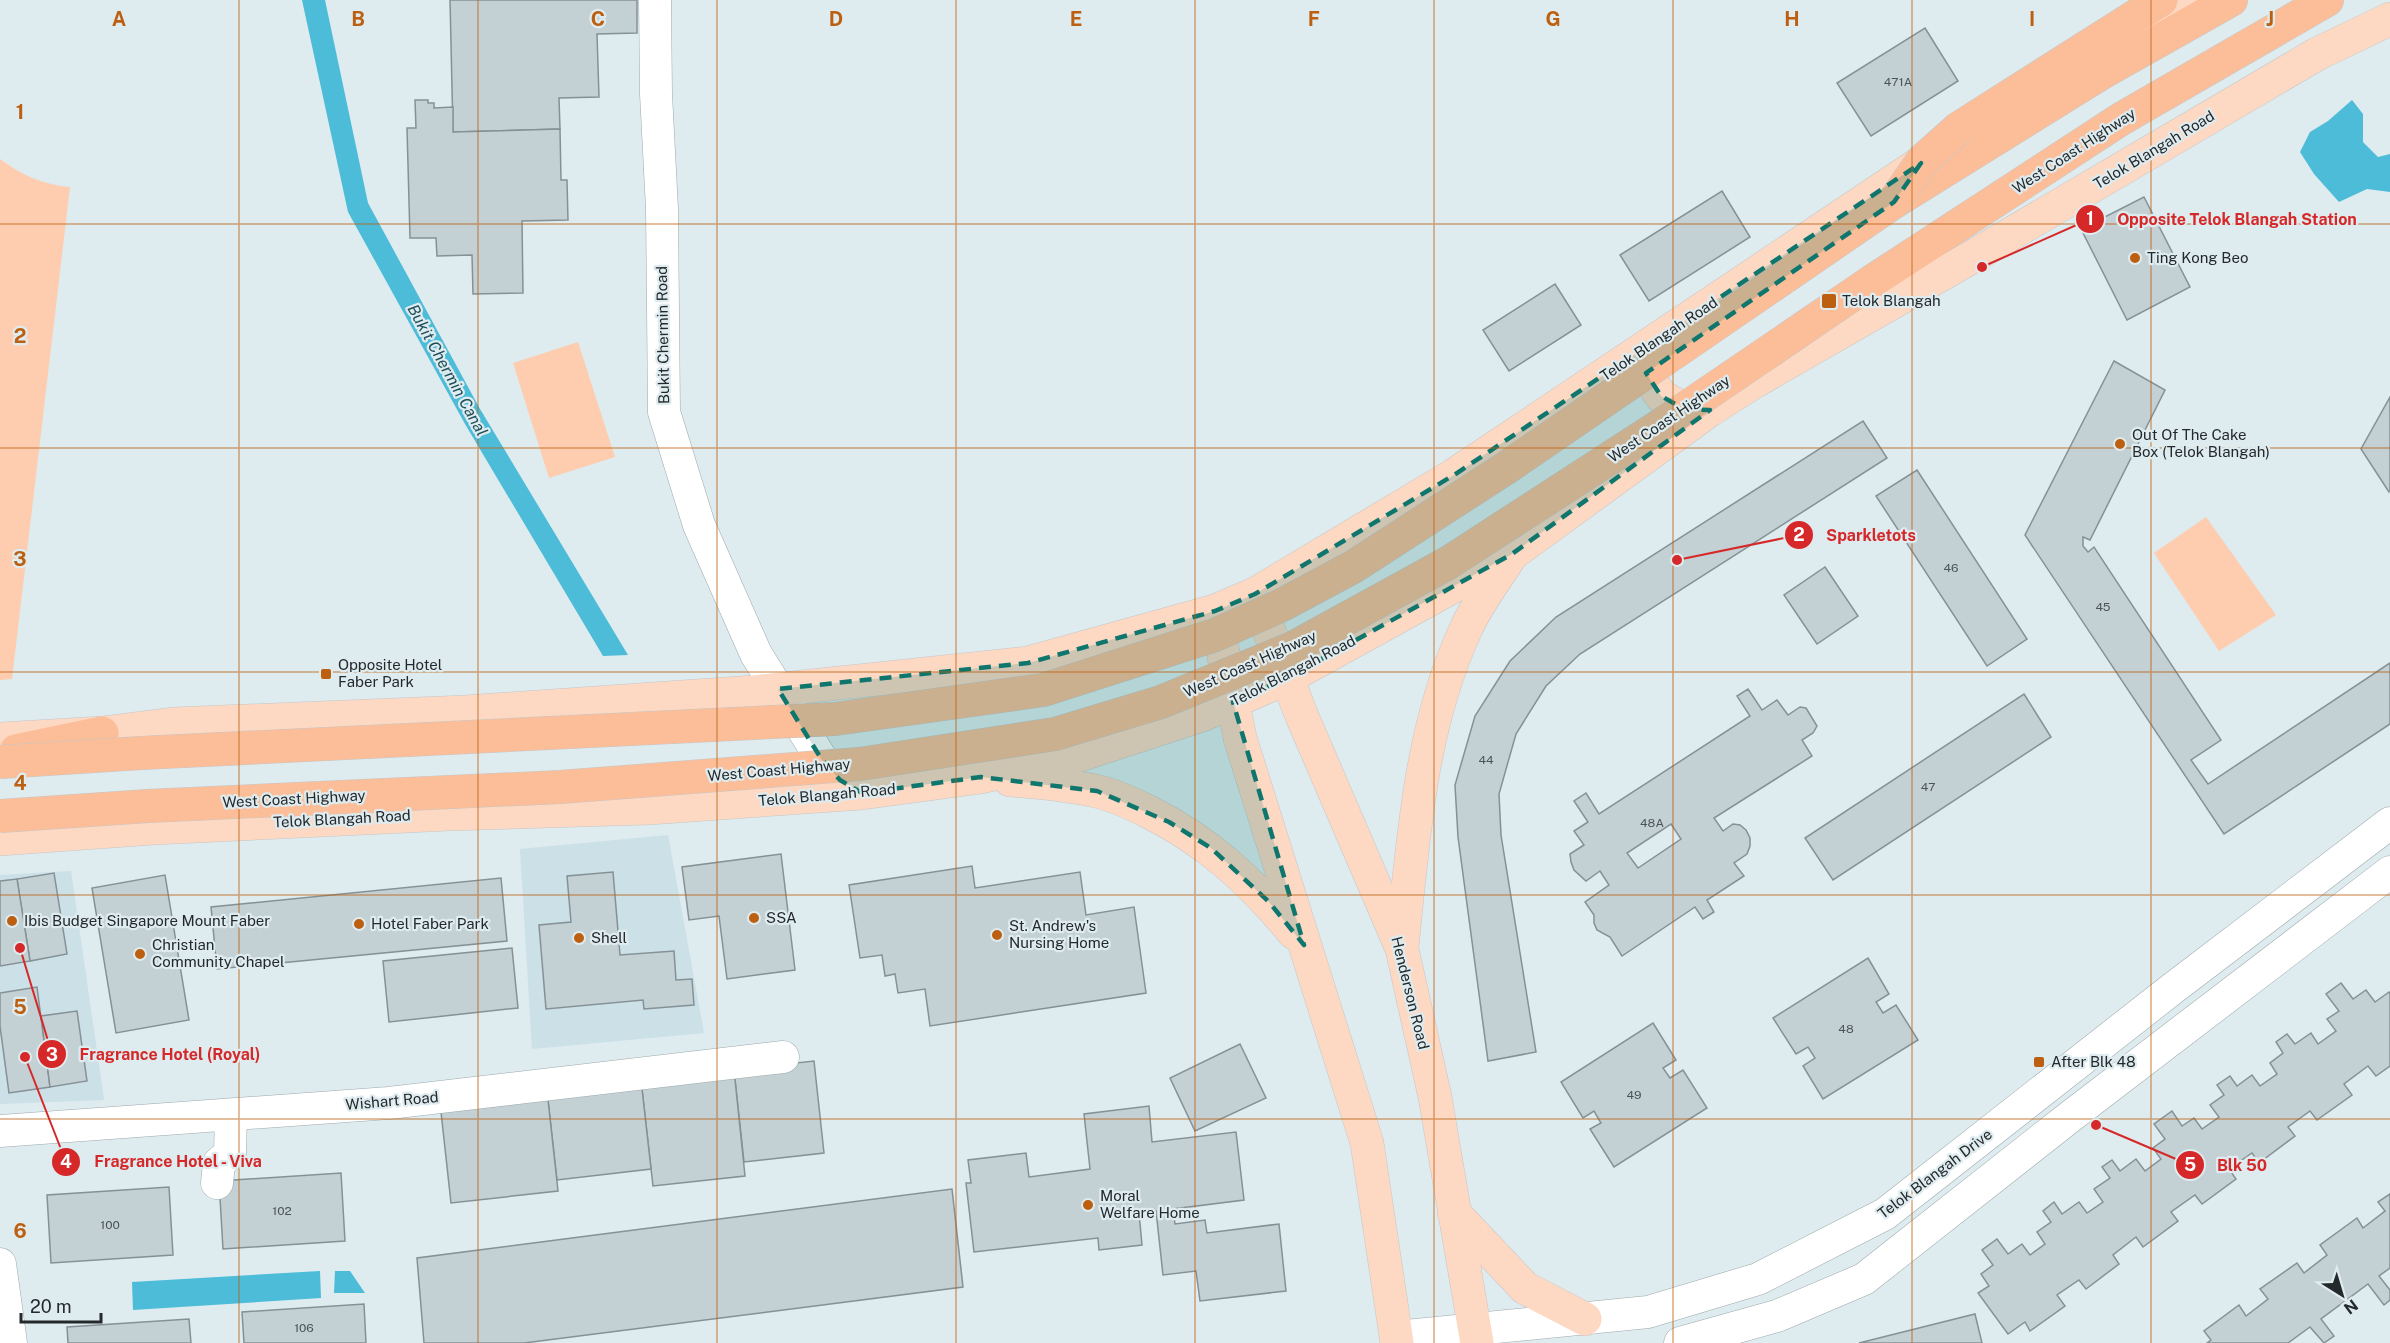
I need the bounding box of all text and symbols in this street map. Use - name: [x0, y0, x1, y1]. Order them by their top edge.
- text: A: [112, 7, 126, 31]
- text: B: [351, 7, 365, 31]
- text: C: [591, 7, 605, 31]
- text: D: [829, 7, 843, 31]
- text: E: [1070, 7, 1082, 31]
- text: F: [1308, 7, 1320, 31]
- text: G: [1545, 7, 1561, 31]
- text: H: [1784, 7, 1800, 31]
- text: I: [2029, 7, 2035, 31]
- text: J: [2266, 7, 2274, 31]
- house number: 471A: [1884, 75, 1913, 89]
- text: 1: [16, 100, 24, 124]
- street label: West Coast Highway: [2009, 104, 2138, 197]
- street label: Telok Blangah Road: [2090, 107, 2217, 192]
- callout: Opposite Telok Blangah Station: [2075, 202, 2369, 236]
- text: 1: [2086, 208, 2094, 229]
- text: Opposite Telok Blangah Station: [2117, 210, 2357, 229]
- place label: Ting Kong Beo: [2147, 249, 2248, 266]
- marker: Ting Kong Beo: [2128, 251, 2142, 265]
- street label: Bukit Chermin Road: [653, 266, 672, 404]
- marker: Telok Blangah: [1820, 292, 1838, 310]
- place label: Telok Blangah: [1842, 292, 1941, 309]
- street label: Telok Blangah Road: [1597, 293, 1721, 384]
- water label: Bukit Chermin Canal: [403, 301, 492, 439]
- text: 2: [14, 324, 26, 348]
- street label: West Coast Highway: [1605, 371, 1733, 466]
- place label: Out Of The Cake Box (Telok Blangah): [2132, 426, 2270, 460]
- marker: Out Of The Cake Box (Telok Blangah): [2113, 437, 2127, 451]
- callout: Sparkletots: [1784, 518, 1928, 552]
- text: 2: [1793, 524, 1805, 545]
- text: Sparkletots: [1826, 526, 1916, 545]
- text: 3: [13, 547, 27, 571]
- house number: 46: [1943, 561, 1959, 575]
- house number: 45: [2095, 600, 2111, 614]
- street label: West Coast Highway: [1181, 627, 1319, 700]
- street label: Telok Blangah Road: [1228, 632, 1358, 709]
- place label: Opposite Hotel Faber Park: [338, 656, 442, 690]
- marker: Opposite Hotel Faber Park: [319, 667, 333, 681]
- house number: 44: [1478, 753, 1494, 767]
- street label: West Coast Highway: [707, 755, 851, 784]
- text: 4: [13, 771, 27, 795]
- street label: Telok Blangah Road: [758, 780, 896, 809]
- house number: 47: [1921, 780, 1935, 794]
- street label: West Coast Highway: [222, 786, 366, 811]
- street label: Telok Blangah Road: [273, 806, 411, 831]
- house number: 48A: [1640, 816, 1664, 830]
- place label: SSA: [766, 909, 797, 926]
- marker: SSA: [747, 911, 761, 925]
- place label: Ibis Budget Singapore Mount Faber: [24, 912, 270, 929]
- marker: Ibis Budget Singapore Mount Faber: [5, 914, 19, 928]
- place label: Hotel Faber Park: [371, 915, 489, 932]
- marker: Hotel Faber Park: [352, 917, 366, 931]
- place label: St. Andrew's Nursing Home: [1009, 917, 1109, 951]
- marker: St. Andrew's Nursing Home: [990, 928, 1004, 942]
- place label: Shell: [591, 929, 627, 946]
- marker: Shell: [572, 931, 586, 945]
- street label: Henderson Road: [1388, 935, 1433, 1051]
- place label: Christian Community Chapel: [152, 936, 285, 970]
- marker: Christian Community Chapel: [133, 947, 147, 961]
- text: 5: [13, 995, 27, 1019]
- house number: 48: [1838, 1022, 1854, 1036]
- callout: Fragrance Hotel (Royal): [37, 1037, 272, 1071]
- text: 3: [46, 1044, 58, 1065]
- text: Fragrance Hotel (Royal): [80, 1045, 260, 1064]
- place label: After Blk 48: [2051, 1053, 2136, 1070]
- marker: After Blk 48: [2032, 1055, 2046, 1069]
- street label: Wishart Road: [345, 1088, 439, 1113]
- house number: 49: [1626, 1088, 1642, 1102]
- street label: Telok Blangah Drive: [1874, 1125, 1995, 1222]
- callout: Fragrance Hotel - Viva: [51, 1145, 275, 1179]
- callout: Blk 50: [2175, 1148, 2280, 1182]
- text: 4: [60, 1151, 72, 1172]
- text: Fragrance Hotel - Viva: [94, 1152, 262, 1171]
- text: 5: [2184, 1154, 2196, 1175]
- text: Blk 50: [2217, 1156, 2267, 1175]
- place label: Moral Welfare Home: [1100, 1187, 1200, 1221]
- marker: Moral Welfare Home: [1081, 1198, 1095, 1212]
- house number: 102: [272, 1204, 292, 1218]
- house number: 100: [100, 1218, 120, 1232]
- text: 6: [13, 1219, 27, 1243]
- north arrow: [2312, 1265, 2372, 1325]
- scale bar: [21, 1286, 100, 1324]
- text: N: [2340, 1295, 2361, 1318]
- text: 20 m: [30, 1296, 72, 1317]
- house number: 106: [294, 1321, 314, 1335]

